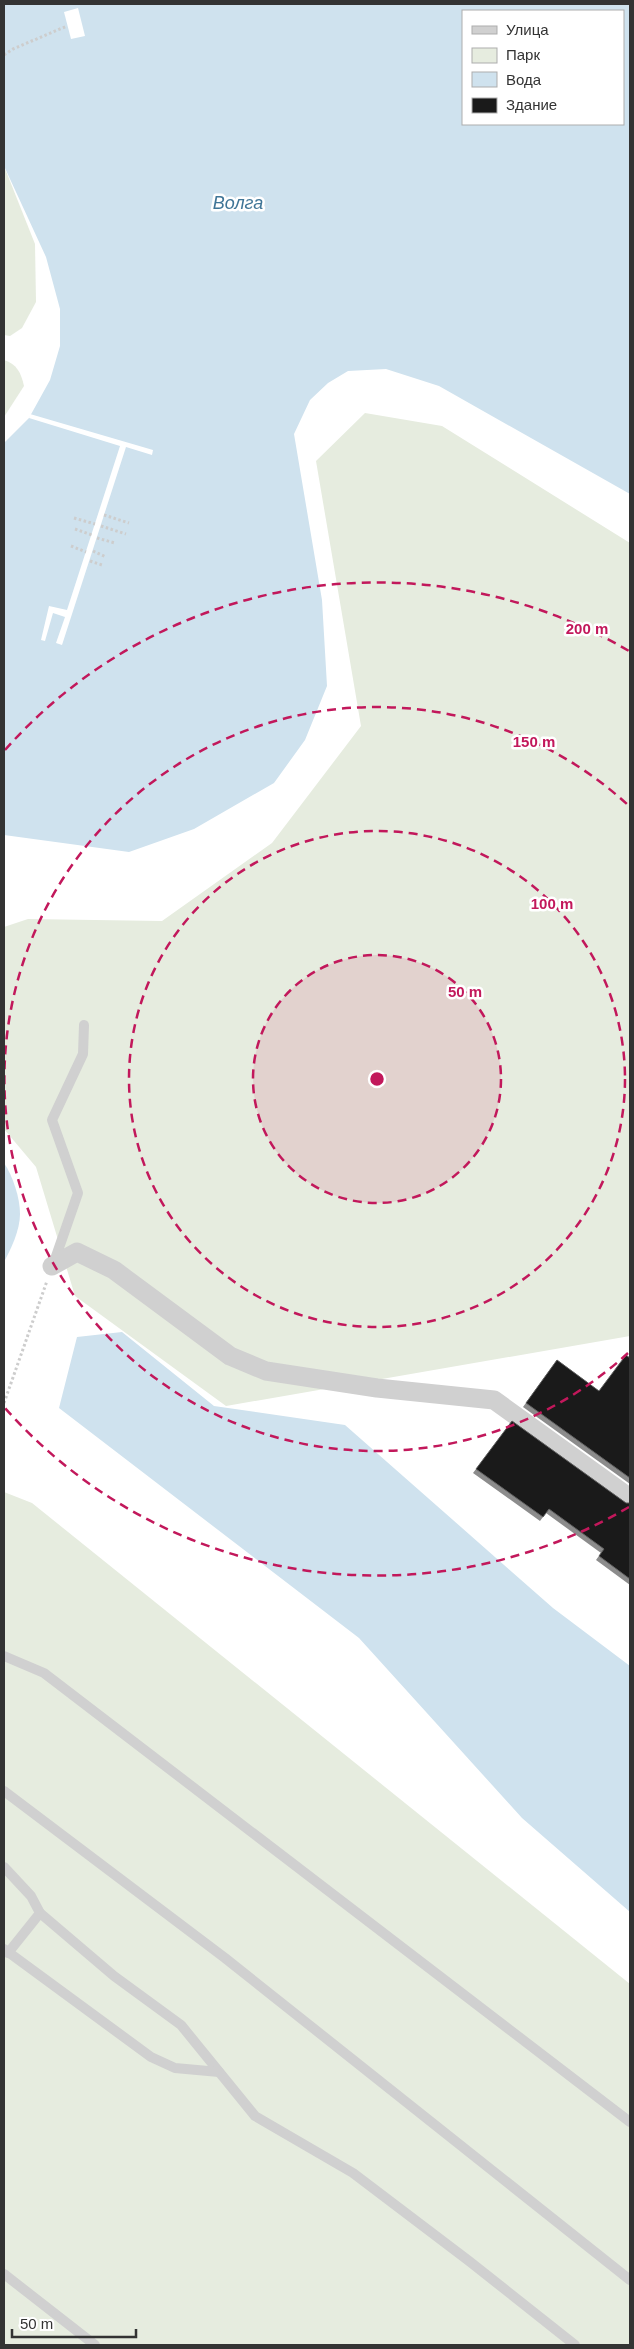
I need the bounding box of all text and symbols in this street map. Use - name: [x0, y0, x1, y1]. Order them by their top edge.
- legend: [462, 10, 624, 125]
- text: Улица: [506, 21, 549, 38]
- text: Парк: [506, 46, 540, 63]
- text: Вода: [506, 71, 542, 88]
- text: Здание: [506, 96, 557, 113]
- water label: Волга: [213, 193, 263, 213]
- text: 200 m: [566, 620, 608, 637]
- text: 150 m: [513, 733, 555, 750]
- text: 100 m: [531, 895, 573, 912]
- text: 50 m: [448, 983, 482, 1000]
- centre of rings: [368, 1070, 386, 1088]
- scale bar: [12, 2306, 136, 2338]
- text: 50 m: [20, 2315, 53, 2332]

